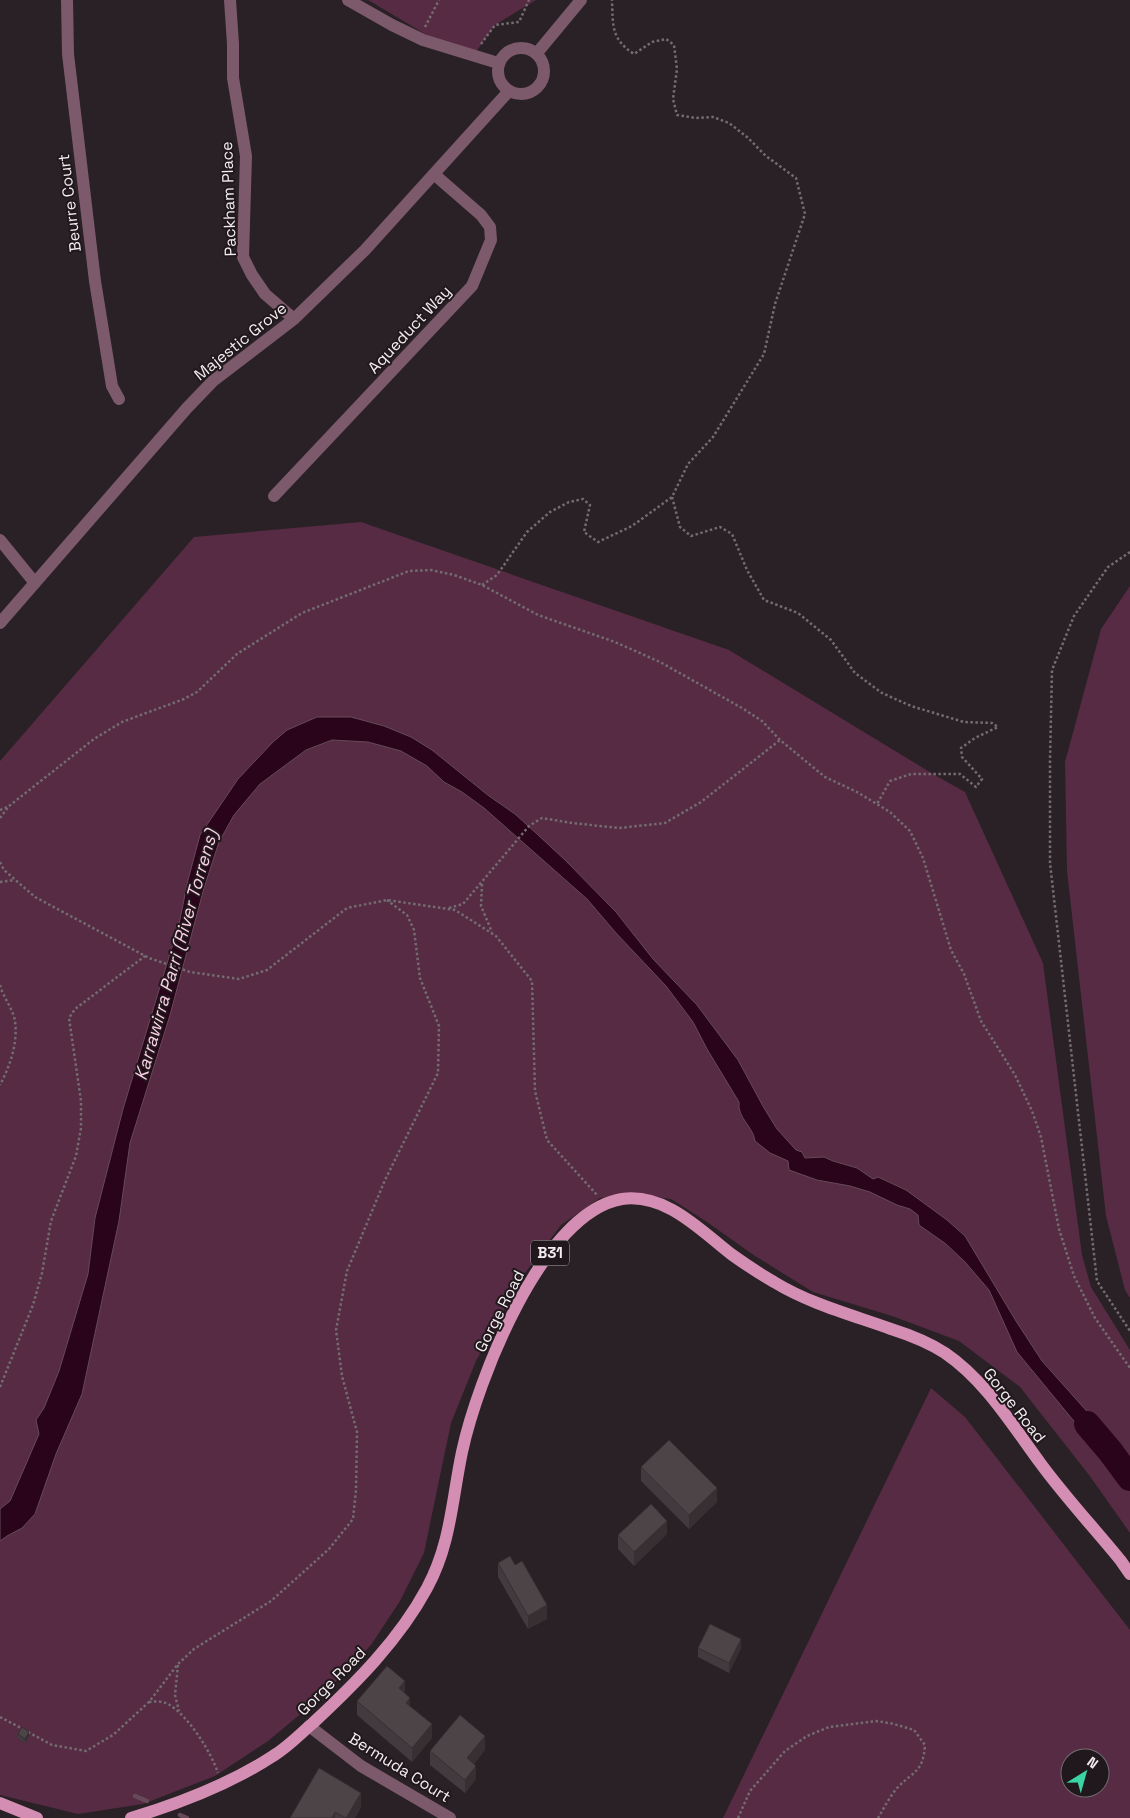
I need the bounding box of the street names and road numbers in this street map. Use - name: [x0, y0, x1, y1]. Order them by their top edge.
- street label: Packham Place: [216, 141, 241, 257]
- street label: Beurre Court: [53, 153, 86, 253]
- street label: Aqueduct Way: [363, 281, 456, 378]
- street label: Majestic Grove: [190, 298, 291, 385]
- road number: B31: [531, 1240, 569, 1266]
- street label: Gorge Road: [470, 1267, 529, 1356]
- street label: Gorge Road: [979, 1364, 1050, 1447]
- street label: Gorge Road: [292, 1642, 370, 1720]
- street label: Bermuda Court: [345, 1728, 455, 1807]

